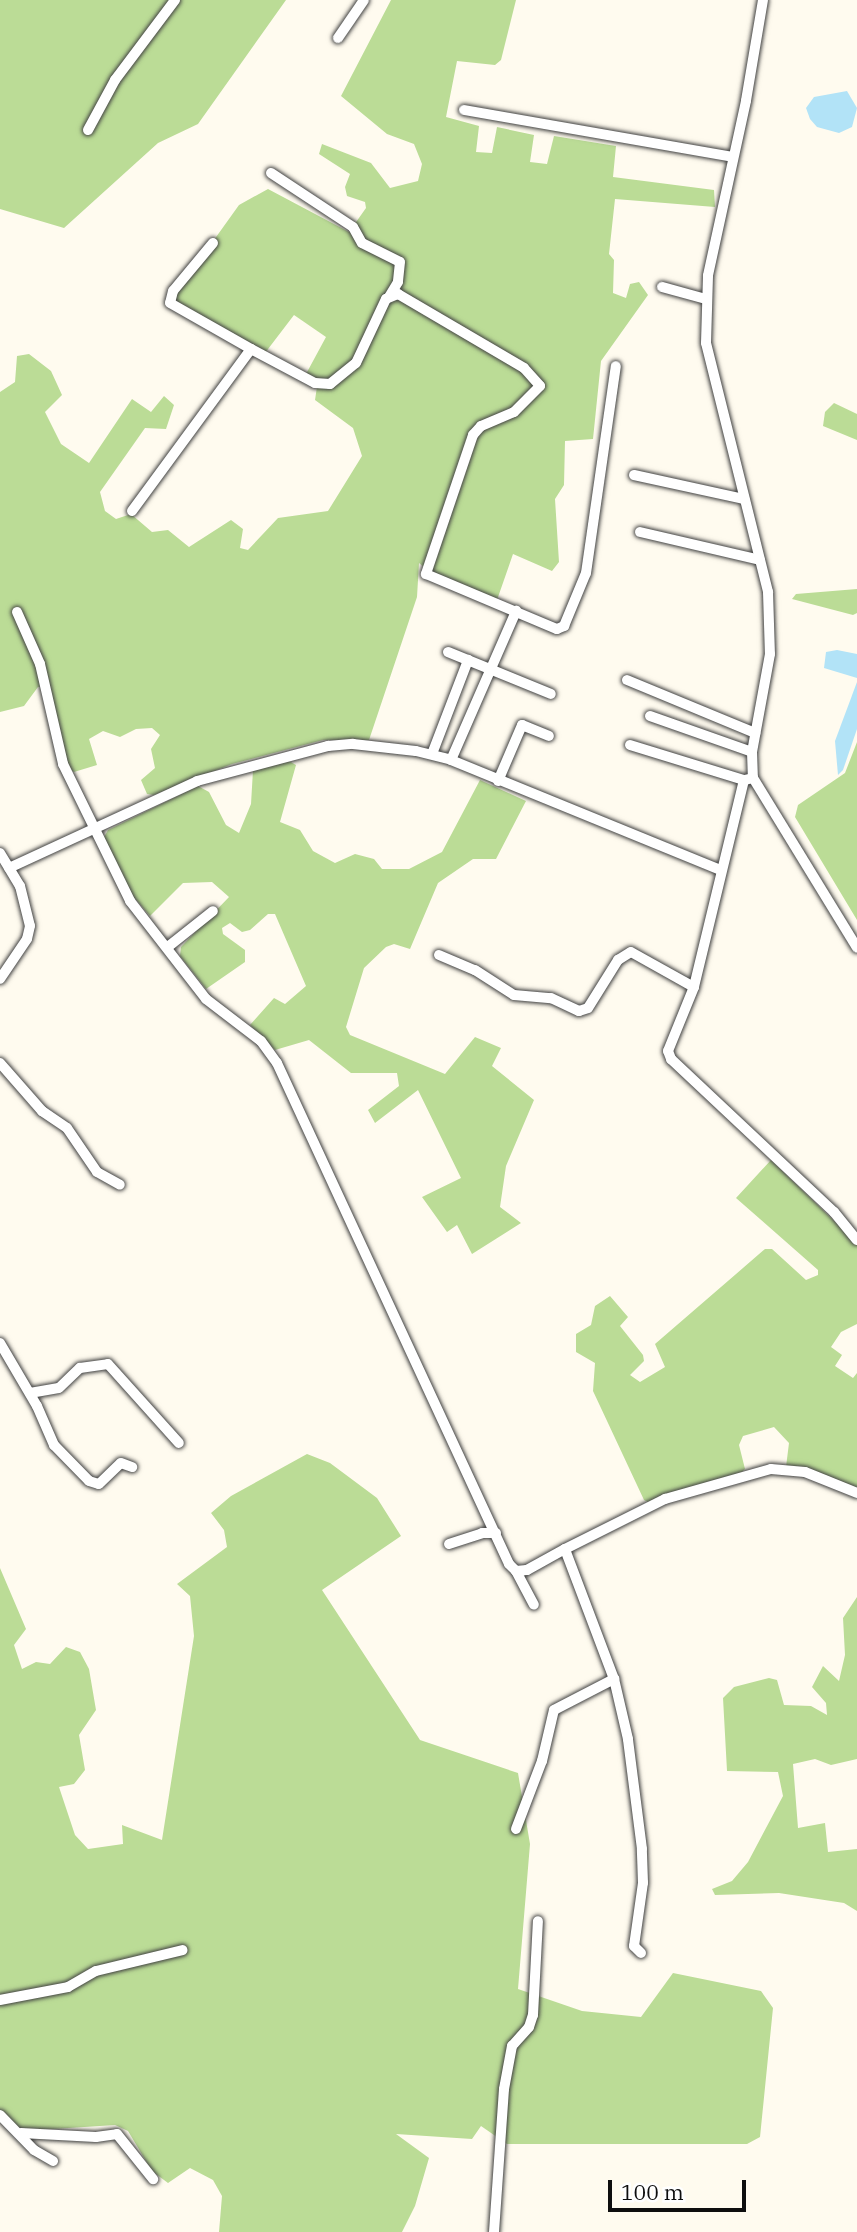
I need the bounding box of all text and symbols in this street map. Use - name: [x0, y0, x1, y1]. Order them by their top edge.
- scale bar: [612, 2166, 750, 2210]
- text: 100 m: [621, 2178, 684, 2206]

